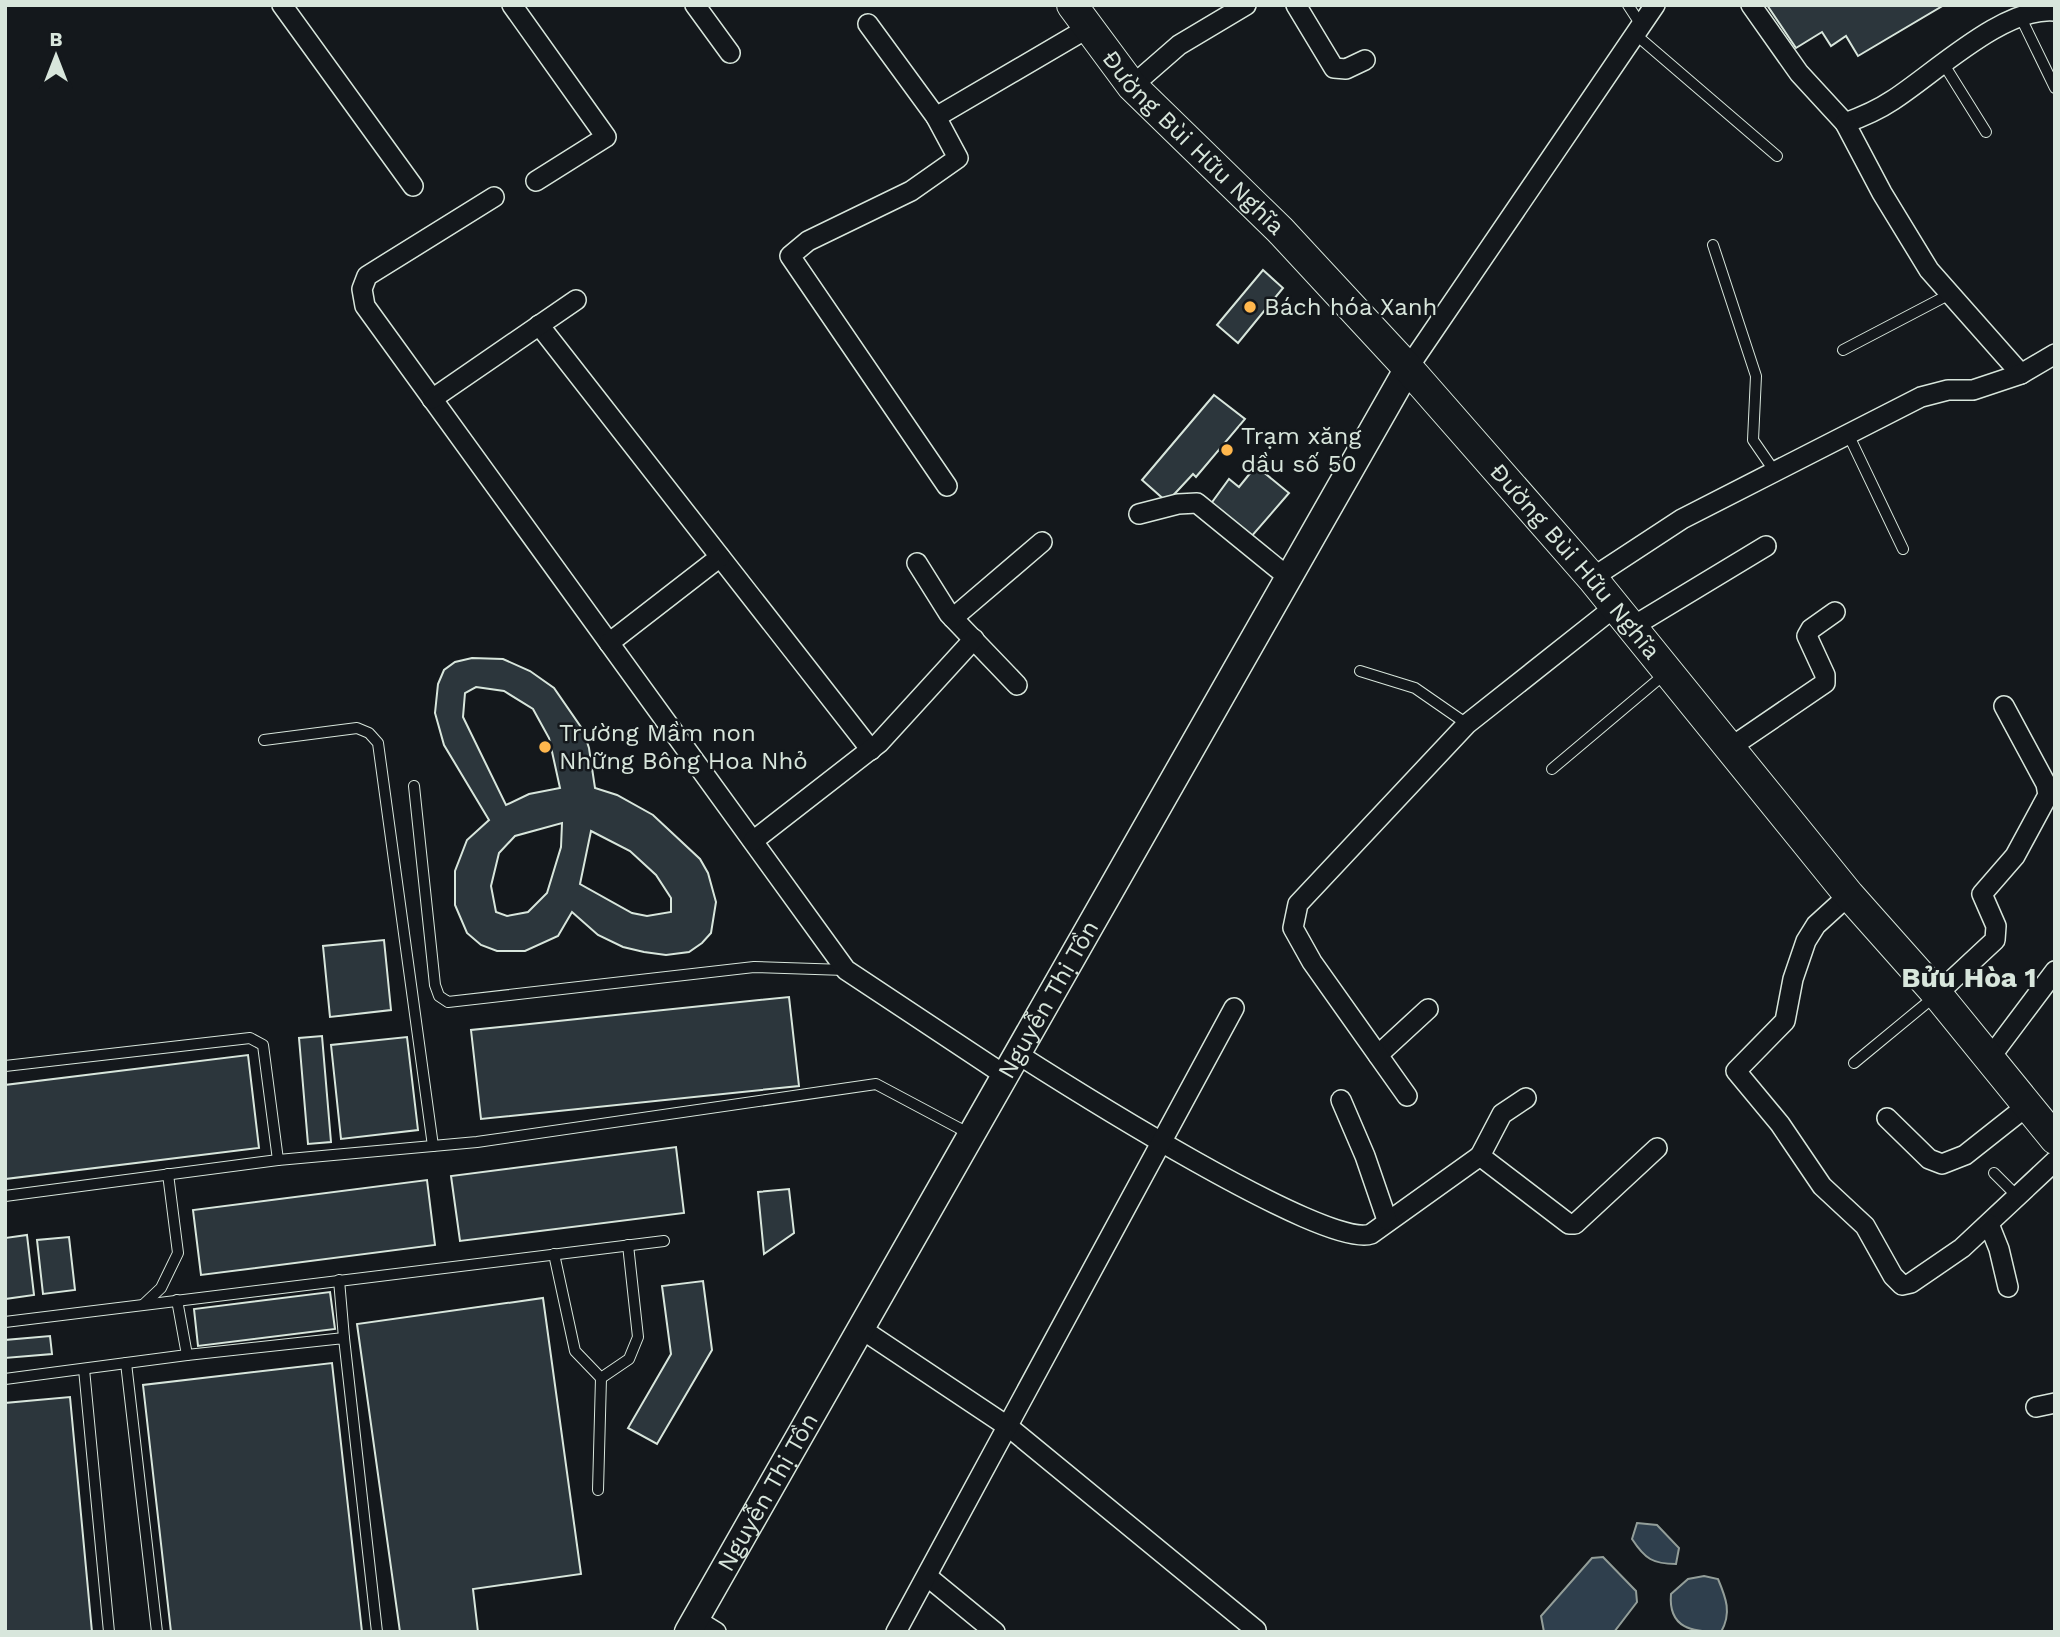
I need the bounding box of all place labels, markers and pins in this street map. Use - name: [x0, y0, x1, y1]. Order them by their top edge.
- place label: Bách hóa Xanh: [1264, 293, 1437, 321]
- marker: Bách hóa Xanh: [1242, 299, 1258, 315]
- place label: Trạm xăng dầu số 50: [1241, 422, 1361, 478]
- marker: Trạm xăng dầu số 50: [1219, 442, 1235, 458]
- place label: Trường Mầm non Những Bông Hoa Nhỏ: [559, 719, 808, 775]
- marker: Trường Mầm non Những Bông Hoa Nhỏ: [537, 739, 553, 755]

